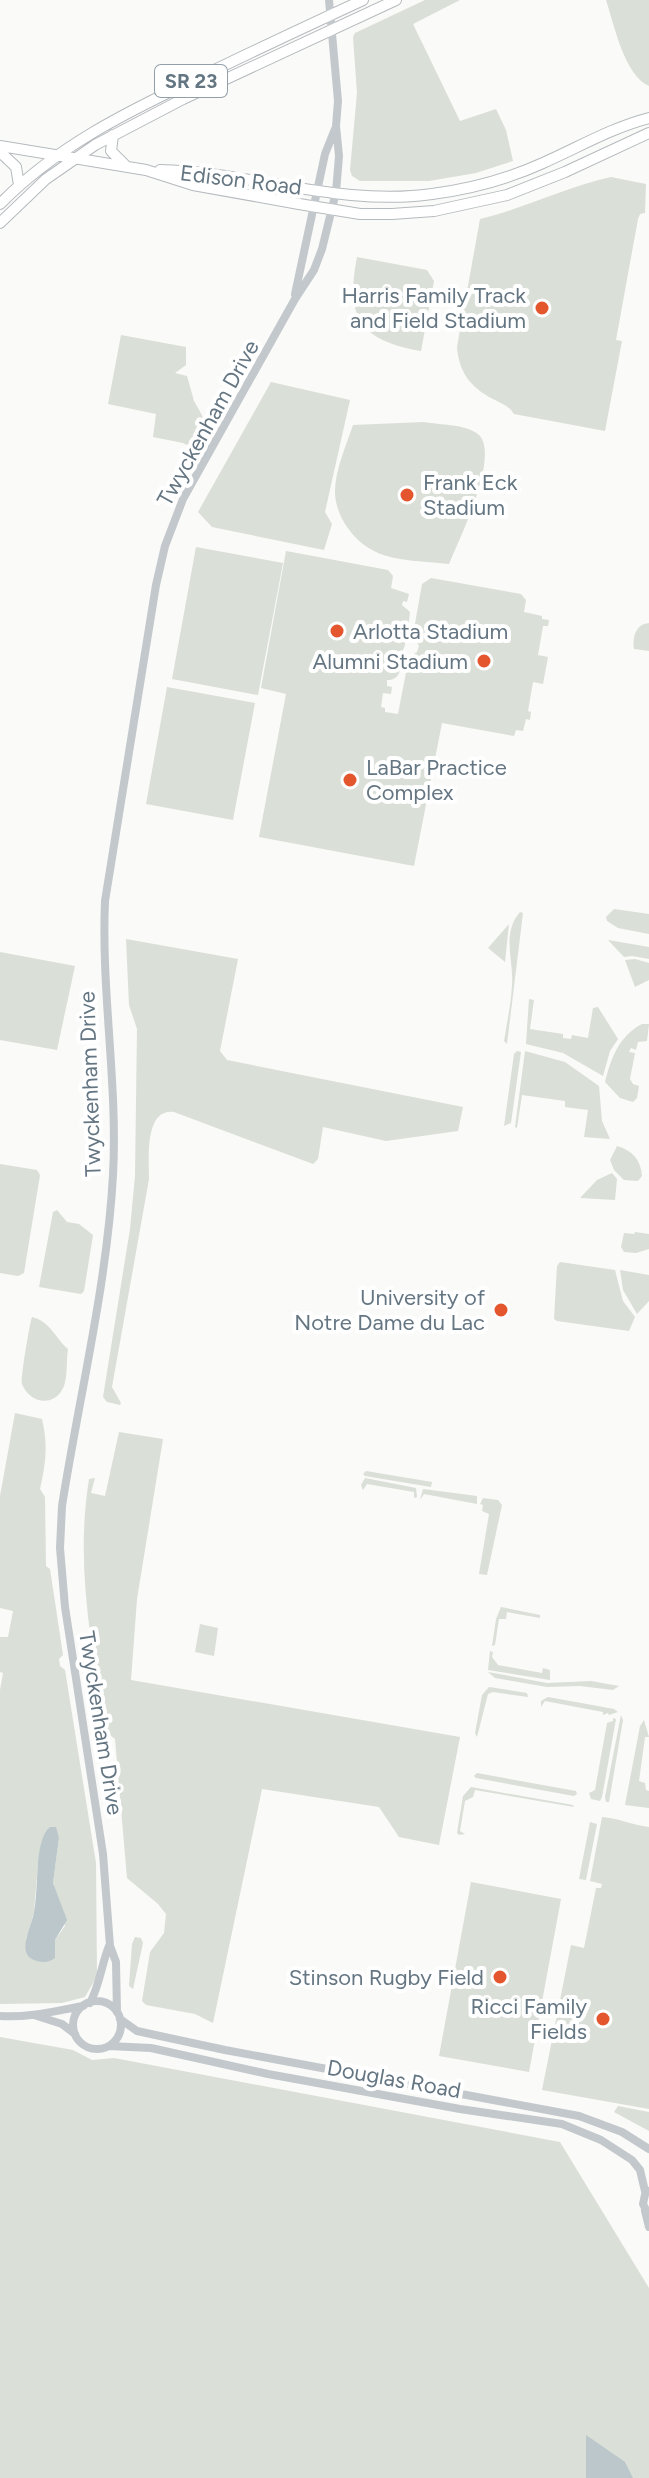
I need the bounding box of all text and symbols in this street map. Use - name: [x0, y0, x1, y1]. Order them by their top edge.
- road number: SR 23: [155, 65, 227, 97]
- street label: Edison Road: [179, 159, 303, 201]
- place label: Harris Family Track and Field Stadium: [342, 282, 526, 334]
- marker: Harris Family Track and Field Stadium: [533, 299, 551, 317]
- street label: Twyckenham Drive: [151, 335, 265, 511]
- place label: Frank Eck Stadium: [423, 469, 518, 521]
- marker: Frank Eck Stadium: [398, 486, 416, 504]
- place label: Arlotta Stadium: [353, 618, 508, 645]
- marker: Arlotta Stadium: [328, 622, 346, 640]
- place label: Alumni Stadium: [312, 648, 468, 675]
- marker: Alumni Stadium: [475, 652, 493, 670]
- place label: LaBar Practice Complex: [366, 754, 507, 806]
- marker: LaBar Practice Complex: [341, 771, 359, 789]
- street label: Twyckenham Drive: [73, 991, 107, 1177]
- place label: University of Notre Dame du Lac: [294, 1284, 486, 1336]
- marker: University of Notre Dame du Lac: [492, 1301, 510, 1319]
- street label: Twyckenham Drive: [73, 1629, 129, 1817]
- place label: Stinson Rugby Field: [289, 1964, 484, 1991]
- marker: Stinson Rugby Field: [491, 1968, 509, 1986]
- place label: Ricci Family Fields: [471, 1993, 587, 2045]
- marker: Ricci Family Fields: [594, 2010, 612, 2028]
- street label: Douglas Road: [325, 2054, 463, 2104]

